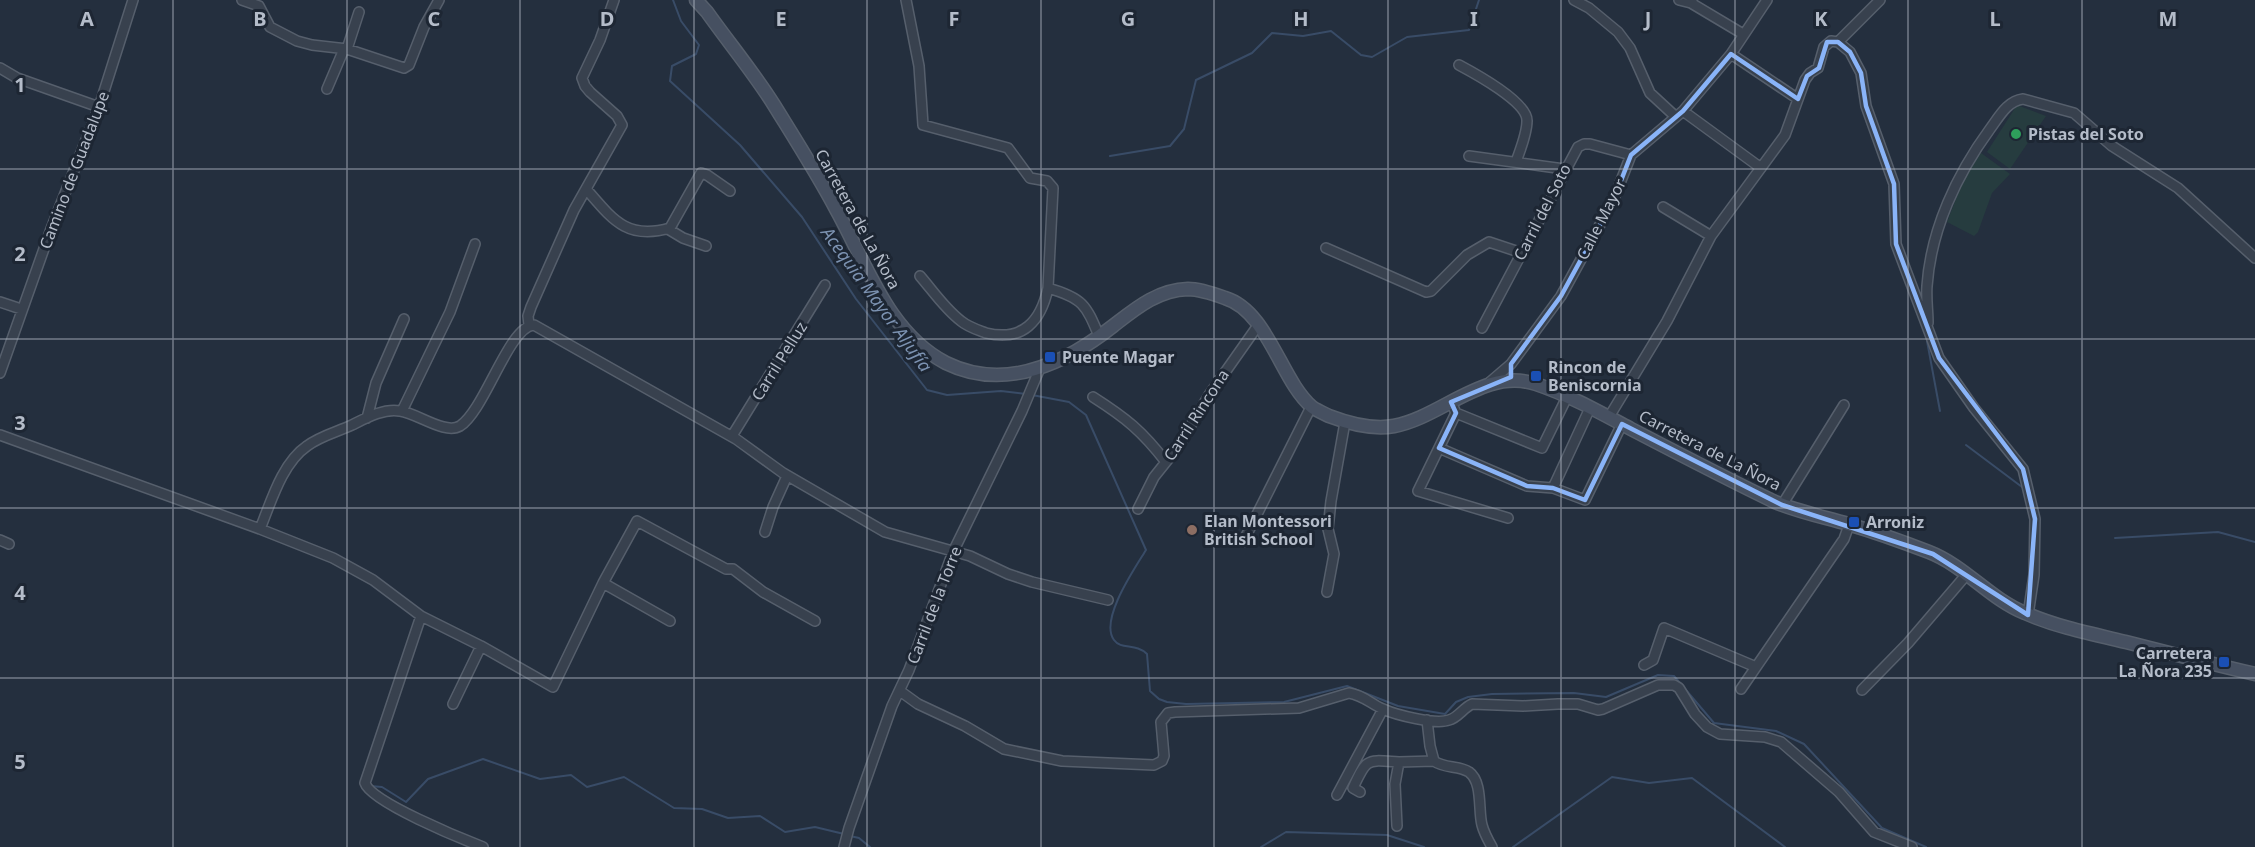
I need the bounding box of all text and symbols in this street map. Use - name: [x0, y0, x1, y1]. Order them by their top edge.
- text: A: [80, 5, 94, 32]
- text: B: [253, 5, 267, 32]
- text: C: [428, 5, 441, 32]
- text: D: [600, 5, 614, 32]
- text: E: [775, 5, 787, 32]
- text: F: [949, 5, 959, 32]
- text: G: [1121, 5, 1135, 32]
- text: H: [1293, 5, 1309, 32]
- text: I: [1470, 5, 1478, 32]
- text: J: [1643, 5, 1651, 32]
- text: K: [1814, 5, 1828, 32]
- text: L: [1989, 5, 2001, 32]
- text: M: [2159, 5, 2177, 32]
- text: 1: [14, 71, 26, 98]
- street label: Camino de Guadalupe: [34, 88, 114, 252]
- place label: Pistas del Soto: [2028, 123, 2144, 145]
- marker: Pistas del Soto: [2009, 127, 2023, 141]
- street label: Carretera de La Ñora: [810, 145, 906, 293]
- street label: Carril del Soto: [1508, 160, 1576, 264]
- street label: Calle Mayor: [1571, 174, 1631, 263]
- water label: Acequia Mayor Aljufía: [815, 220, 938, 376]
- text: 2: [14, 240, 26, 267]
- street label: Carril Pelluz: [746, 317, 812, 405]
- place label: Puente Magar: [1062, 346, 1174, 368]
- marker: Puente Magar: [1043, 350, 1057, 364]
- place label: Rincon de Beniscornia: [1548, 356, 1642, 396]
- street label: Carril Rincona: [1158, 365, 1234, 465]
- marker: Rincon de Beniscornia: [1529, 369, 1543, 383]
- street label: Carretera de La Ñora: [1635, 405, 1785, 495]
- text: 3: [14, 409, 26, 436]
- place label: Elan Montessori British School: [1204, 510, 1332, 550]
- place label: Arroniz: [1866, 511, 1924, 533]
- marker: Arroniz: [1847, 515, 1861, 529]
- marker: Elan Montessori British School: [1185, 523, 1199, 537]
- street label: Carril de la Torre: [901, 543, 967, 667]
- text: 4: [14, 579, 26, 606]
- place label: Carretera La Ñora 235: [2118, 642, 2212, 682]
- marker: Carretera La Ñora 235: [2217, 655, 2231, 669]
- text: 5: [14, 748, 26, 775]

